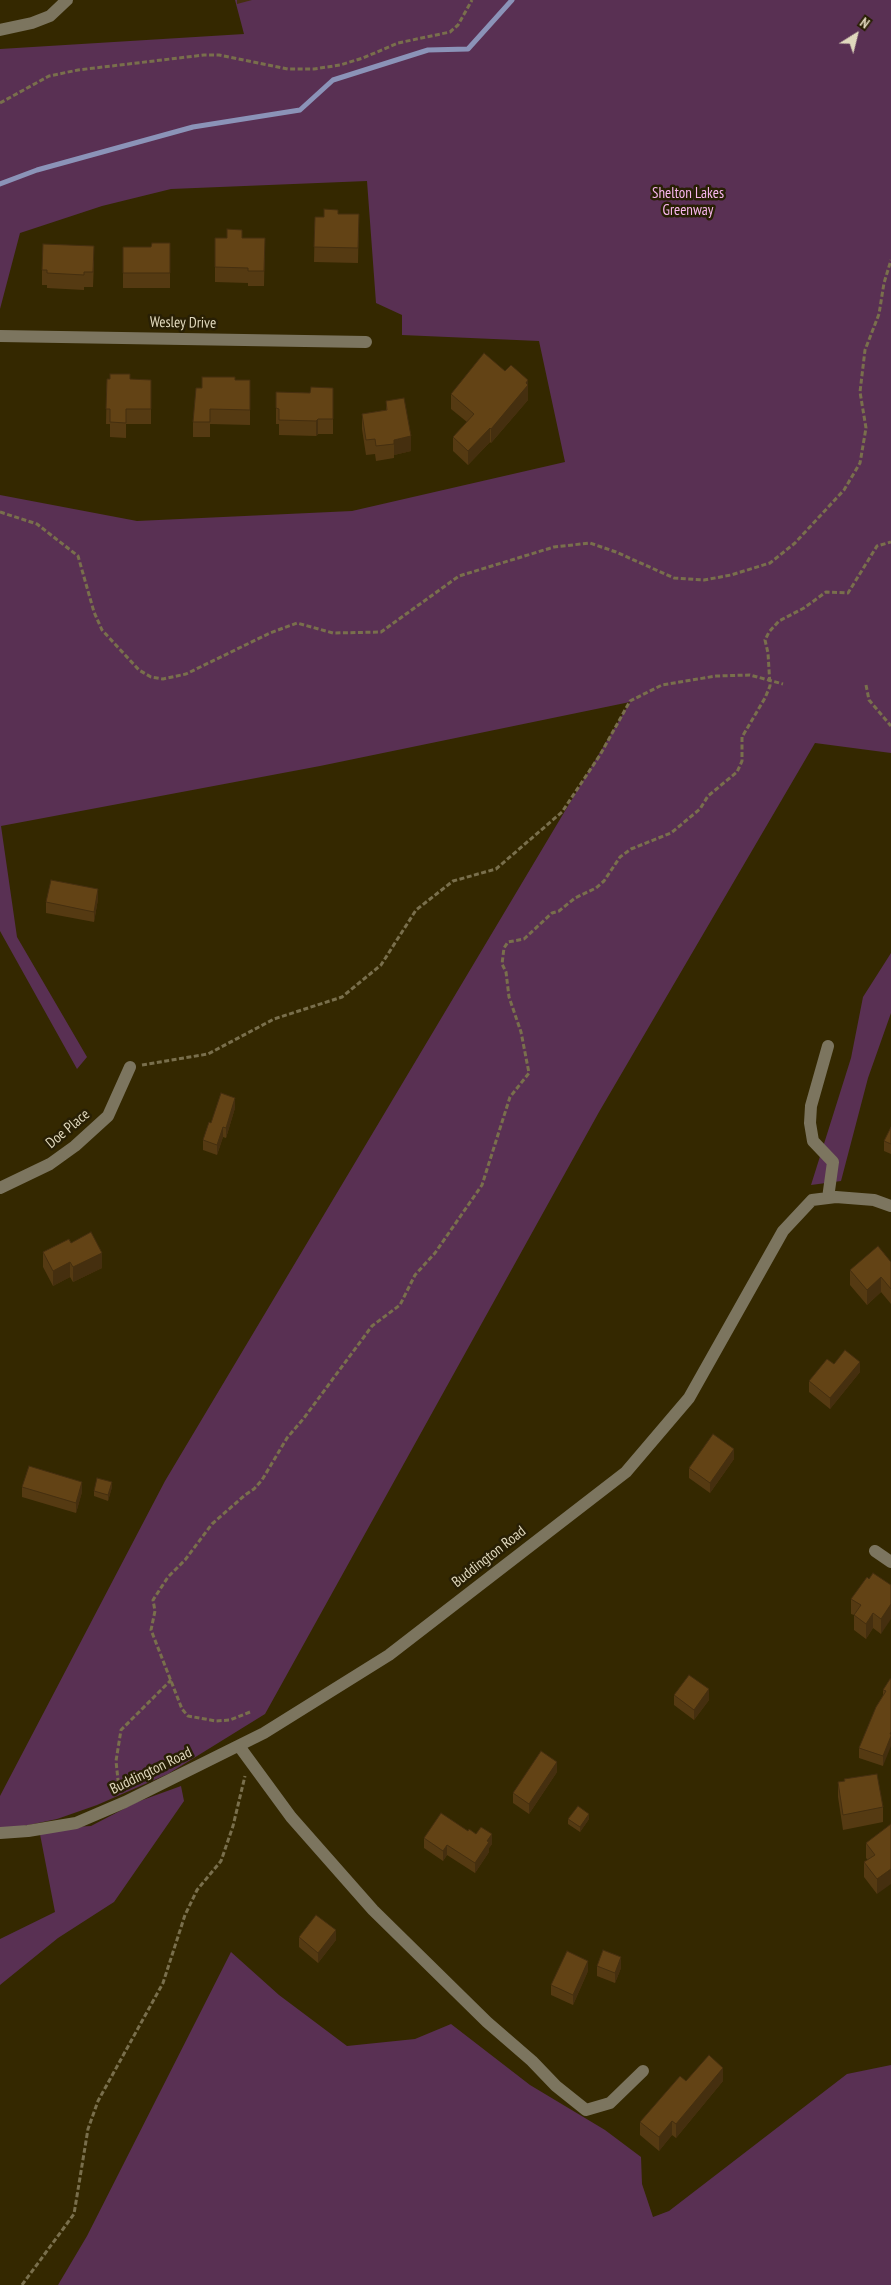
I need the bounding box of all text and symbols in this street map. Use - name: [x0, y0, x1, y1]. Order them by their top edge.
- north arrow: [831, 10, 881, 60]
- text: N: [856, 13, 873, 32]
- park label: Shelton Lakes Greenway: [652, 185, 724, 220]
- street label: Wesley Drive: [150, 313, 216, 333]
- street label: Doe Place: [43, 1106, 93, 1152]
- street label: Buddington Road: [449, 1523, 529, 1591]
- street label: Buddington Road: [107, 1743, 195, 1799]

